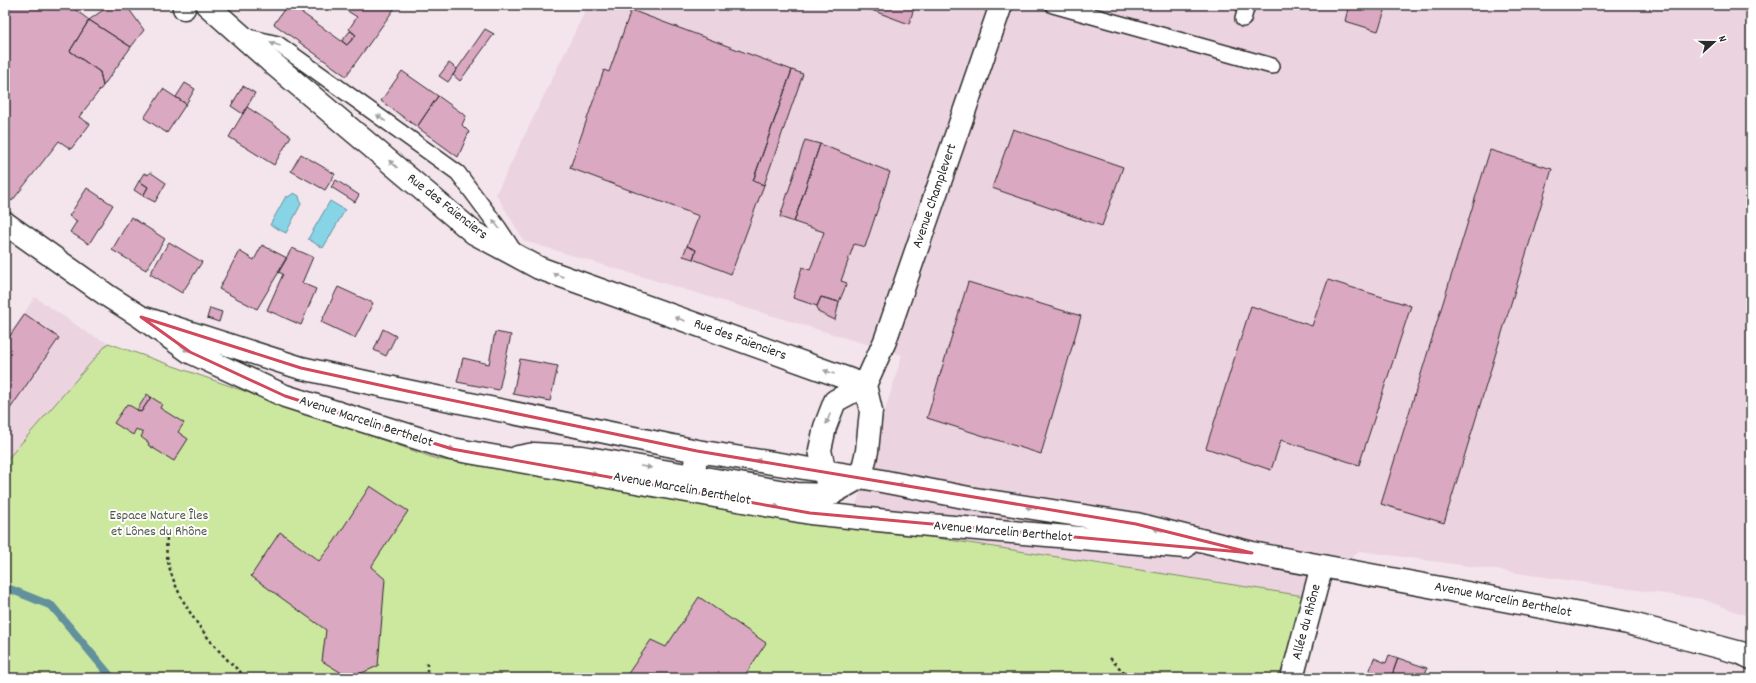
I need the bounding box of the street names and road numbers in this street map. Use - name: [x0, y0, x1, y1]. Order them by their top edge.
- street label: Avenue Champlevert: [908, 141, 962, 251]
- street label: Rue des Faïenciers: [402, 169, 492, 245]
- street label: Rue des Faïenciers: [691, 314, 789, 366]
- street label: Avenue Marcelin Berthelot: [297, 391, 435, 453]
- street label: Avenue Marcelin Berthelot: [612, 467, 752, 511]
- street label: Avenue Marcelin Berthelot: [933, 516, 1073, 548]
- street label: Avenue Marcelin Berthelot: [1433, 577, 1573, 623]
- street label: Allée du Rhône: [1287, 582, 1327, 662]

